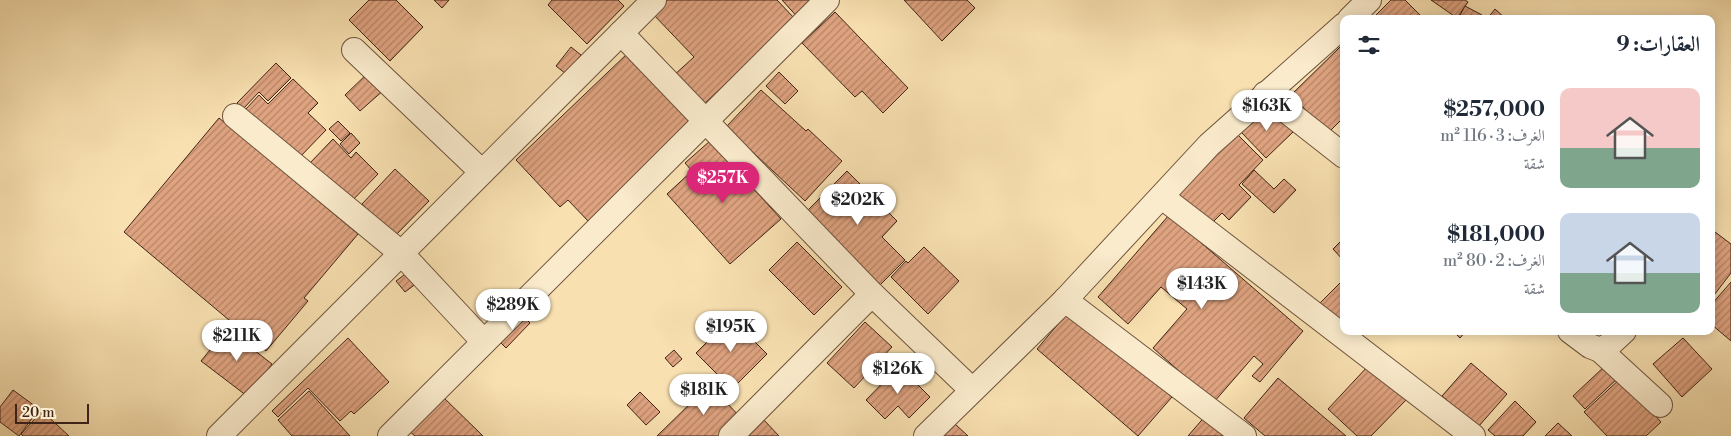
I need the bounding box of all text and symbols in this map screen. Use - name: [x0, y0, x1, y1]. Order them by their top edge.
- icon: filters: [1355, 31, 1383, 59]
- text: العقارات: 9: [1617, 32, 1700, 58]
- pin: $163K: [1232, 90, 1302, 132]
- text: $163K: [1242, 96, 1292, 116]
- text: $257,000: [1443, 97, 1545, 123]
- icon: home: [1600, 108, 1660, 168]
- text: الغرف: 3 · 116 m²: [1440, 126, 1545, 146]
- text: شقة: [1524, 154, 1545, 174]
- pin: $257K: [688, 162, 758, 204]
- text: $257K: [697, 168, 749, 188]
- pin: $202K: [823, 184, 893, 226]
- text: $202K: [831, 190, 885, 210]
- text: $181,000: [1447, 222, 1545, 248]
- icon: home: [1600, 233, 1660, 293]
- text: الغرف: 2 · 80 m²: [1443, 251, 1545, 271]
- pin: $143K: [1167, 268, 1237, 310]
- text: $143K: [1177, 274, 1227, 294]
- text: شقة: [1524, 279, 1545, 299]
- pin: $289K: [478, 288, 548, 331]
- text: $289K: [487, 295, 539, 315]
- pin: $195K: [696, 310, 766, 353]
- text: $195K: [706, 317, 756, 337]
- pin: $211K: [202, 320, 272, 362]
- text: $211K: [213, 326, 261, 346]
- pin: $126K: [863, 352, 933, 395]
- text: $126K: [873, 359, 923, 379]
- pin: $181K: [669, 374, 739, 416]
- text: $181K: [680, 380, 728, 400]
- scale bar: [15, 401, 89, 424]
- text: 20 m: [22, 404, 54, 422]

